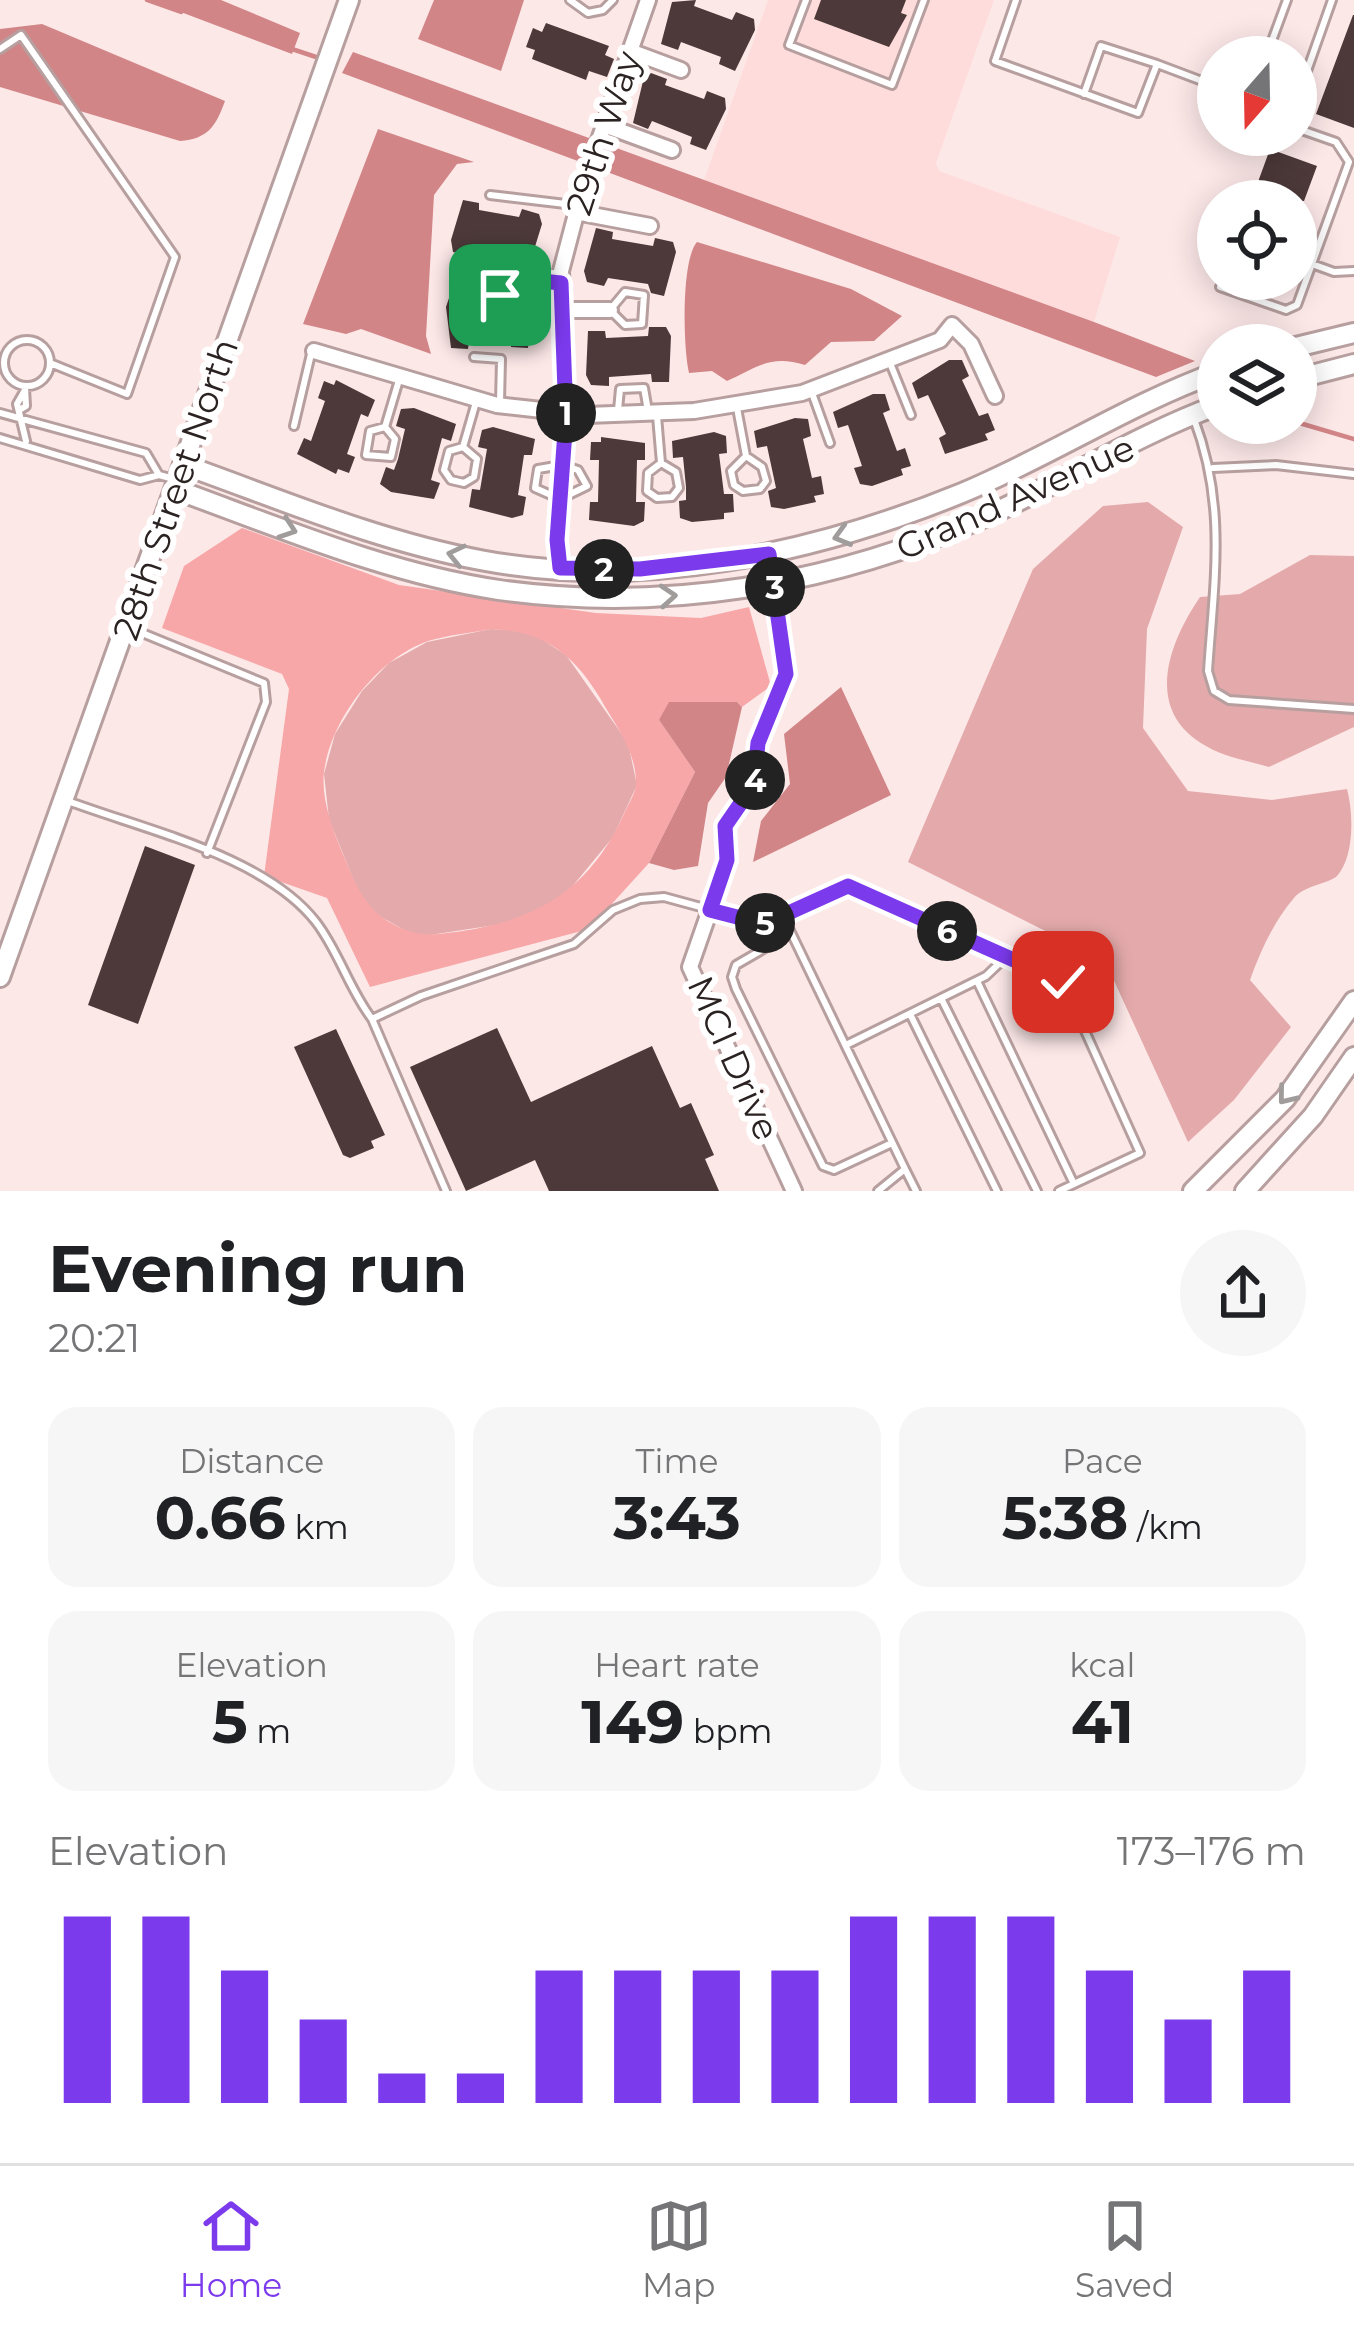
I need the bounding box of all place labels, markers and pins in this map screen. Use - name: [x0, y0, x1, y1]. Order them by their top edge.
- pin: [449, 244, 551, 346]
- pin: 1: [536, 383, 596, 443]
- pin: 2: [574, 539, 634, 599]
- pin: 3: [745, 557, 805, 617]
- pin: 4: [725, 750, 785, 810]
- pin: 5: [735, 893, 795, 953]
- pin: 6: [917, 901, 977, 961]
- pin: [1012, 931, 1114, 1033]

